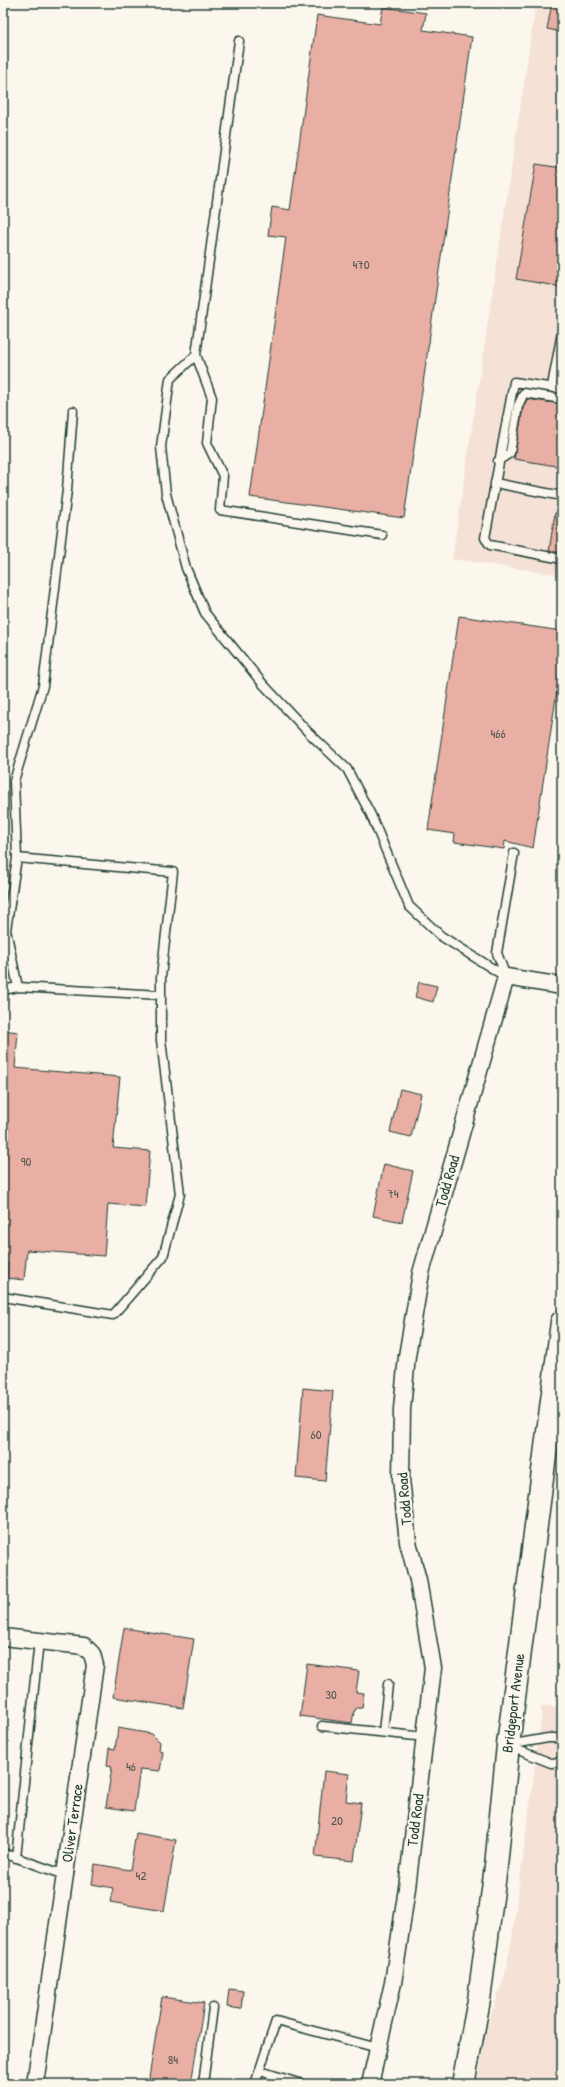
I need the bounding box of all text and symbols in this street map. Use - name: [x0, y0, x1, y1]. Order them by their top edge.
- house number: 470: [352, 255, 370, 273]
- house number: 466: [490, 724, 506, 742]
- house number: 90: [21, 1152, 31, 1170]
- street label: Todd Road: [430, 1153, 464, 1209]
- house number: 74: [387, 1184, 399, 1202]
- house number: 60: [310, 1425, 322, 1443]
- street label: Todd Road: [391, 1472, 417, 1526]
- street label: Bridgeport Avenue: [496, 1652, 530, 1754]
- house number: 30: [325, 1685, 337, 1703]
- house number: 46: [126, 1757, 136, 1775]
- street label: Oliver Terrace: [56, 1782, 88, 1864]
- street label: Todd Road: [401, 1792, 429, 1847]
- house number: 20: [331, 1811, 343, 1829]
- house number: 42: [136, 1866, 146, 1884]
- house number: 84: [168, 2050, 178, 2068]

